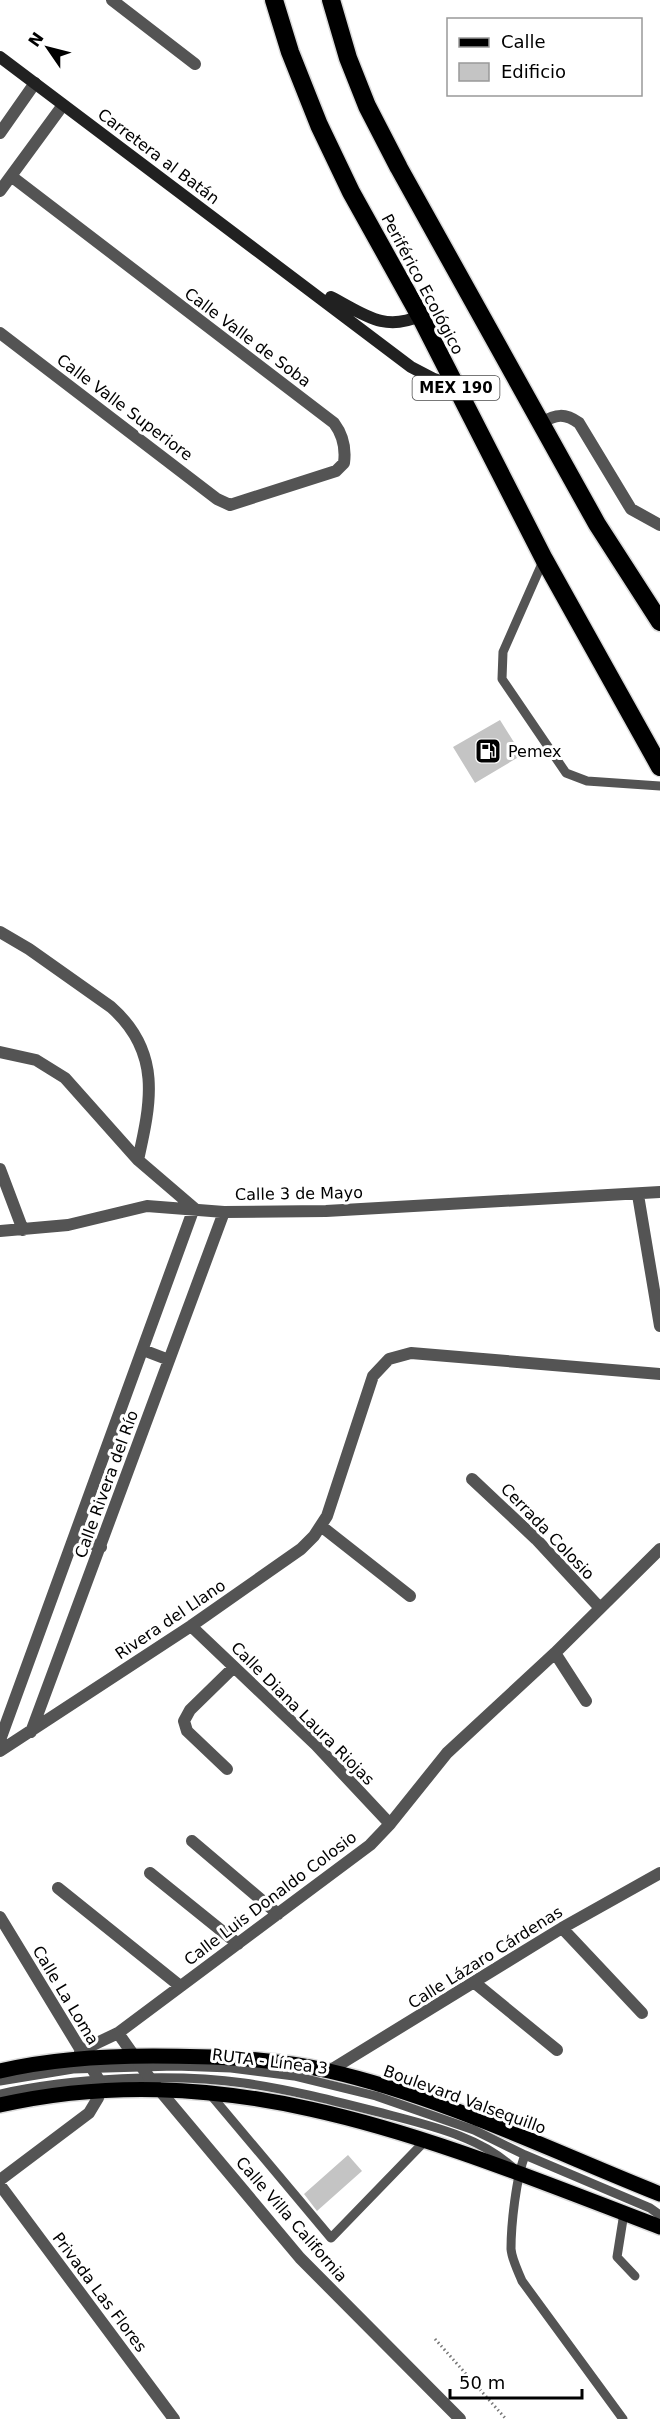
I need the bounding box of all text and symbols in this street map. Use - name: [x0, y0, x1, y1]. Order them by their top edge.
- north arrow: [18, 18, 78, 78]
- legend: [447, 18, 642, 96]
- text: N: [25, 29, 48, 51]
- text: Calle: [501, 31, 546, 52]
- text: Edificio: [501, 61, 566, 82]
- street label: Carretera al Batán: [94, 104, 223, 208]
- street label: Periférico Ecológico: [377, 211, 468, 358]
- street label: Calle Valle de Soba: [181, 284, 315, 391]
- street label: Calle Valle Superiore: [53, 350, 196, 465]
- road number: MEX 190: [412, 376, 500, 400]
- fuel station icon: Pemex: [473, 736, 503, 766]
- place label: Pemex: [508, 742, 562, 761]
- street label: Calle 3 de Mayo: [235, 1183, 363, 1204]
- street label: Calle Rivera del Río: [71, 1408, 142, 1561]
- street label: Cerrada Colosio: [497, 1479, 598, 1583]
- street label: Rivera del Llano: [112, 1575, 229, 1663]
- street label: Calle Diana Laura Riojas: [227, 1638, 378, 1789]
- street label: Calle Luis Donaldo Colosio: [180, 1827, 360, 1969]
- street label: Calle Lázaro Cárdenas: [405, 1902, 566, 2013]
- street label: Calle La Loma: [28, 1942, 103, 2048]
- street label: RUTA - Línea 3: [211, 2045, 329, 2078]
- street label: Boulevard Valsequillo: [381, 2061, 549, 2138]
- street label: Calle Villa California: [232, 2153, 351, 2286]
- street label: Privada Las Flores: [48, 2229, 151, 2356]
- scale bar: [450, 2362, 582, 2400]
- text: 50 m: [459, 2372, 505, 2393]

